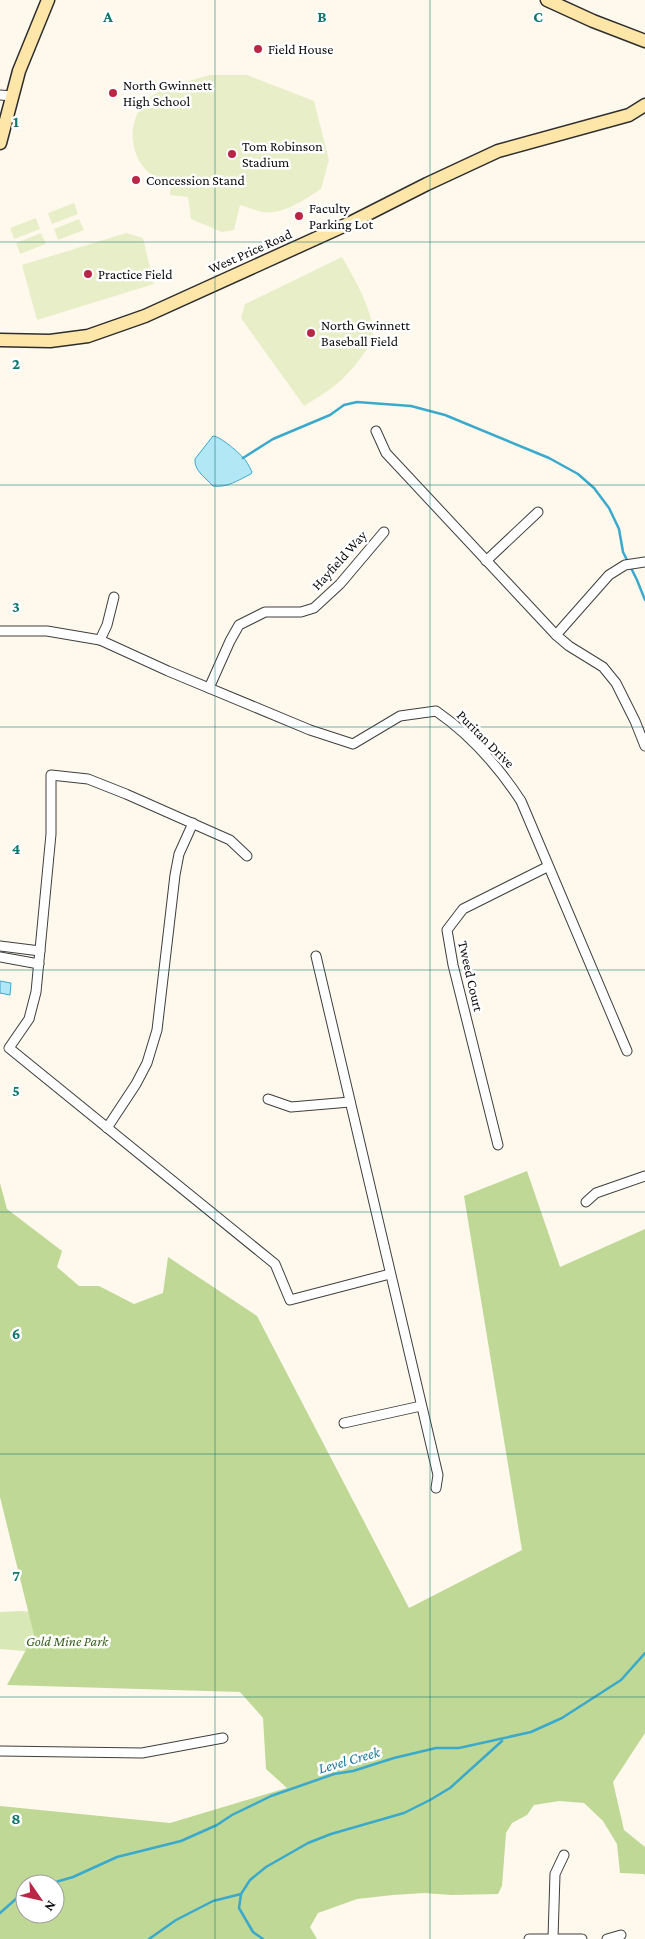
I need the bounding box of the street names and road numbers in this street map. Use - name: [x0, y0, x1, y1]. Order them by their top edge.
- street label: West Price Road: [206, 225, 295, 277]
- street label: Hayfield Way: [308, 527, 370, 593]
- street label: Puritan Drive: [454, 707, 518, 771]
- street label: Tweed Court: [455, 939, 487, 1013]

